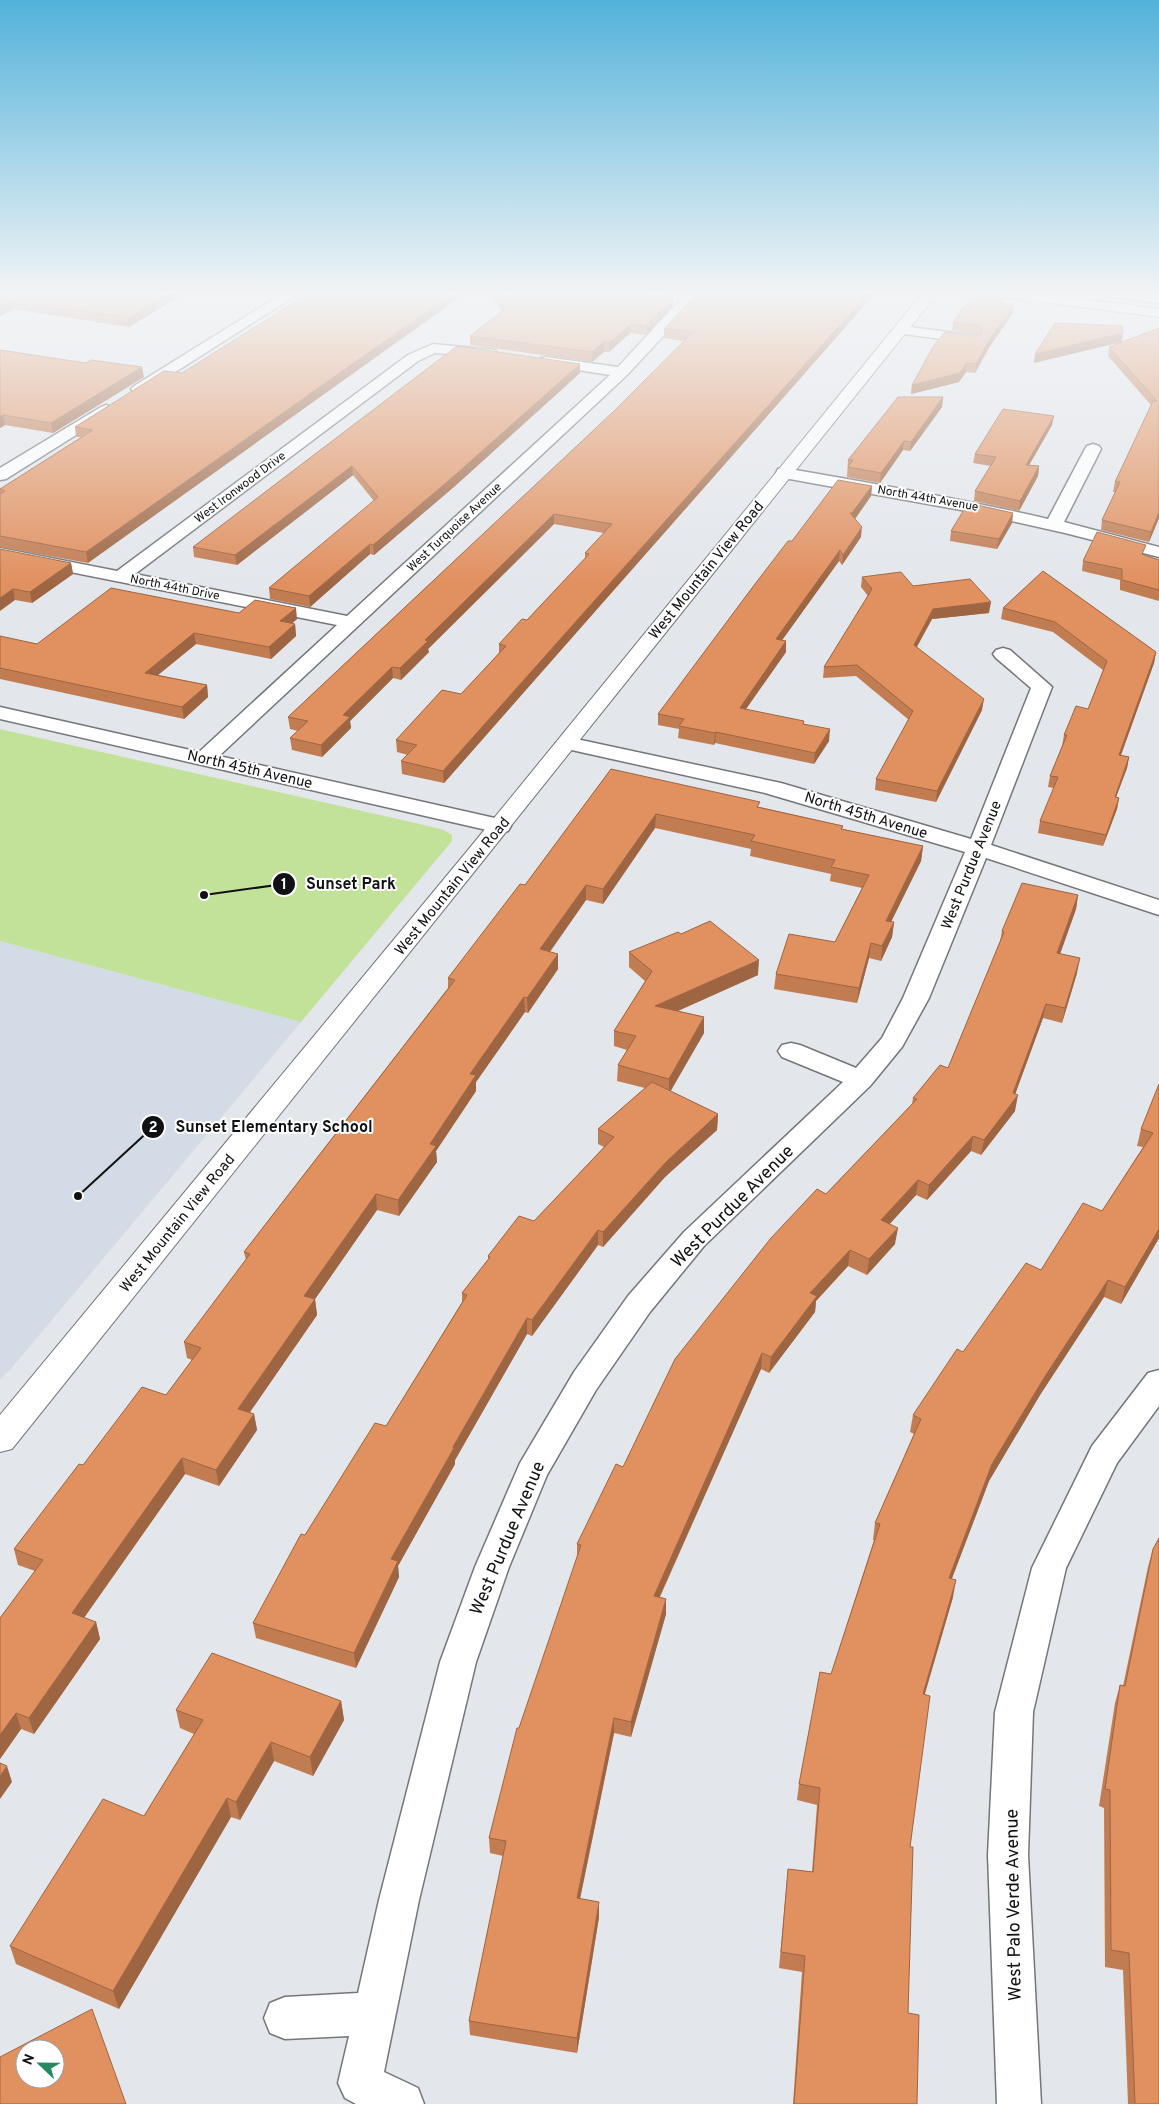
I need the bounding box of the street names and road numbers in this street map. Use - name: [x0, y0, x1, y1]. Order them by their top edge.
- street label: West Ironwood Drive: [192, 448, 289, 527]
- street label: West Turquoise Avenue: [404, 480, 505, 576]
- street label: North 44th Avenue: [876, 482, 980, 516]
- street label: West Mountain View Road: [645, 498, 769, 644]
- street label: North 44th Drive: [129, 571, 221, 605]
- street label: North 45th Avenue: [185, 747, 314, 794]
- street label: North 45th Avenue: [802, 789, 929, 844]
- street label: West Purdue Avenue: [938, 798, 1007, 933]
- street label: West Mountain View Road: [391, 814, 515, 960]
- street label: West Purdue Avenue: [667, 1141, 800, 1274]
- street label: West Mountain View Road: [116, 1151, 240, 1297]
- street label: West Purdue Avenue: [466, 1458, 551, 1619]
- street label: West Palo Verde Avenue: [1001, 1809, 1028, 2001]

